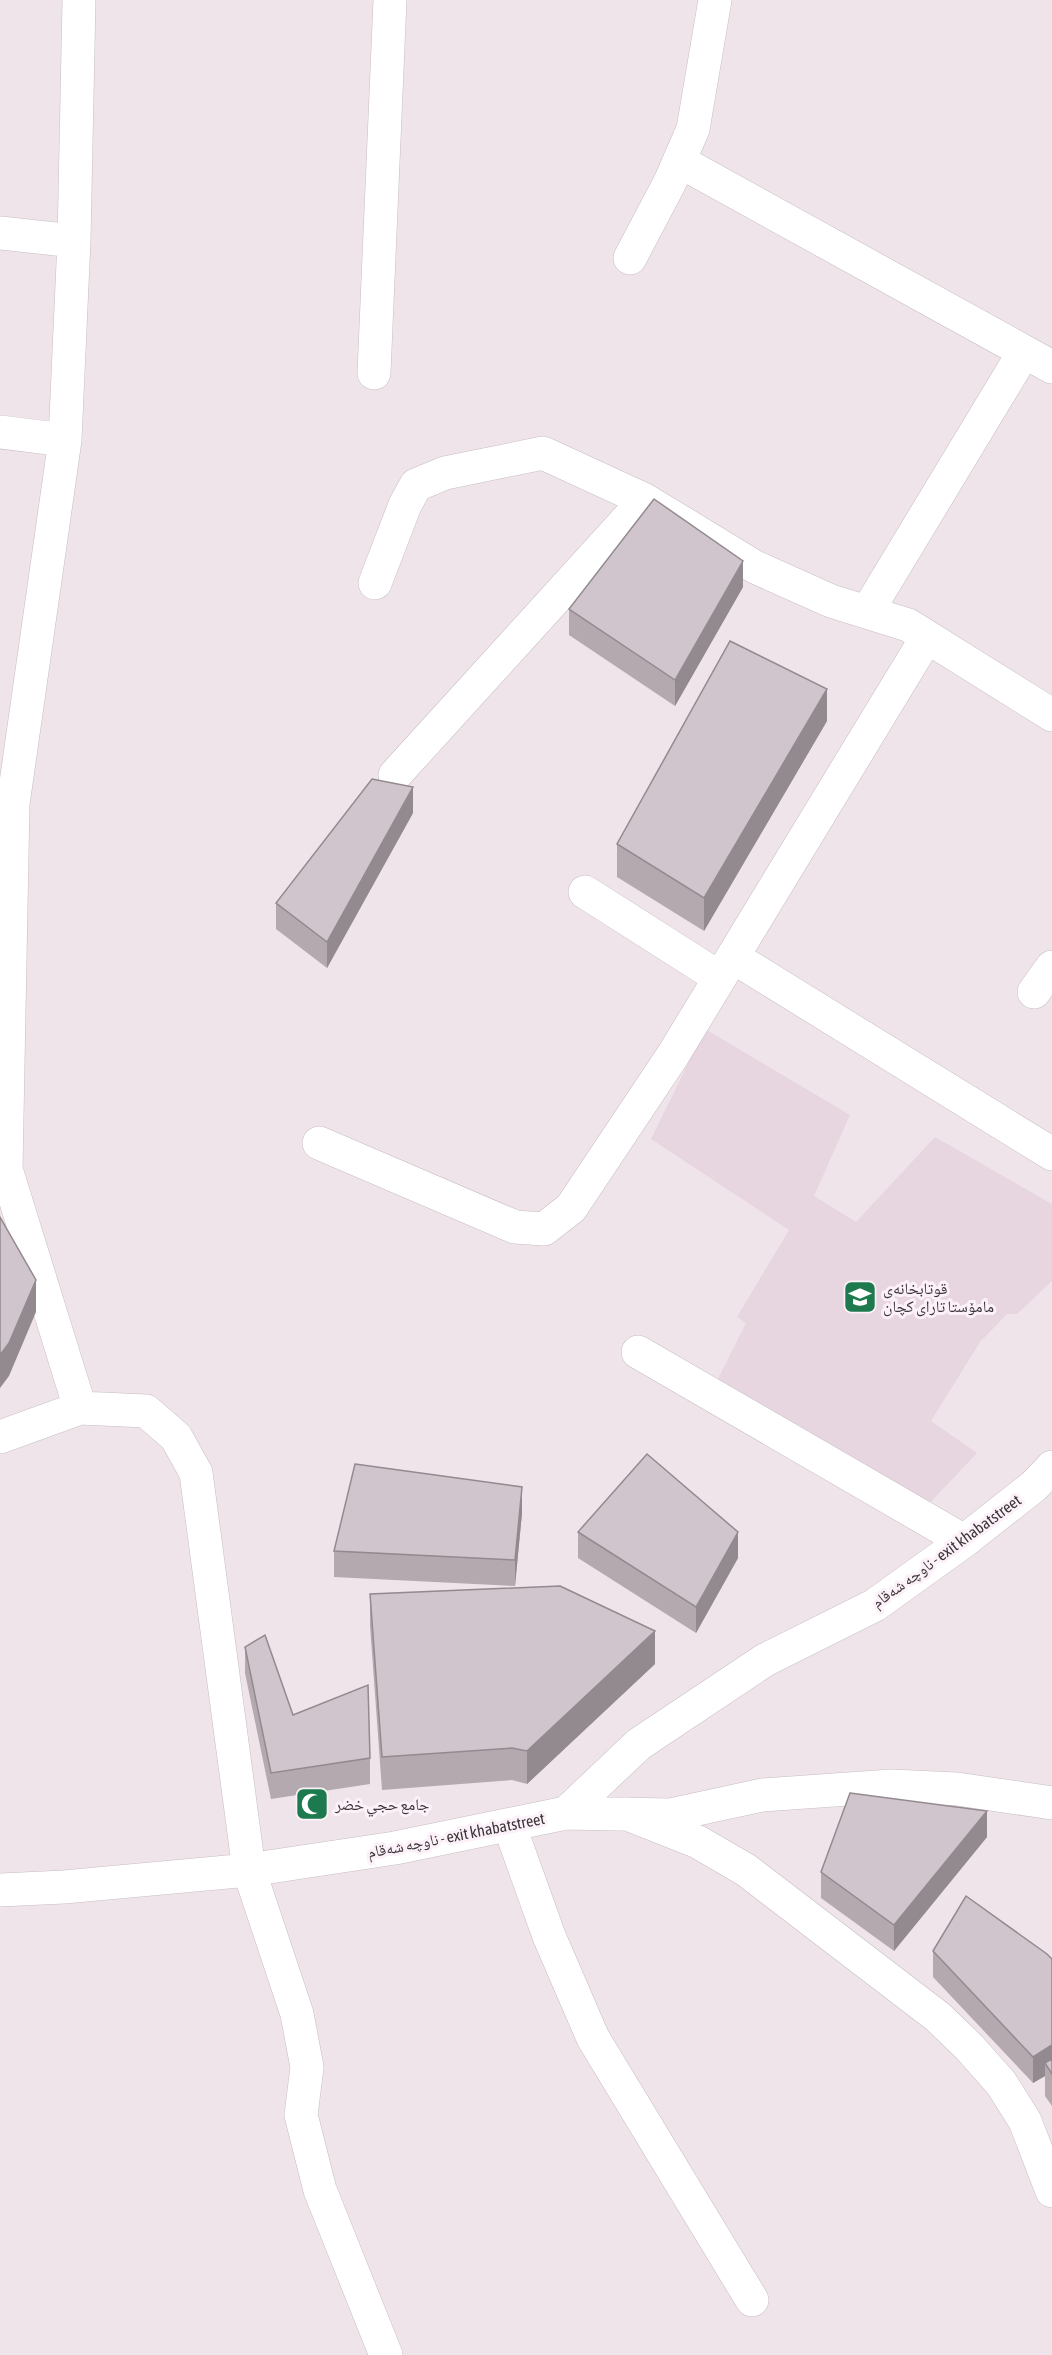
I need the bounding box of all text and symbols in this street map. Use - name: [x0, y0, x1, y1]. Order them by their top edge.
- school or university icon: قوتابخانەی مامۆستا تارای کچان: [842, 1279, 878, 1315]
- place label: قوتابخانەی مامۆستا تارای کچان: [883, 1279, 994, 1317]
- street label: ناوچە شەقام - exit khabatstreet: [868, 1491, 1026, 1613]
- mosque icon: جامع حجي خضر: [294, 1786, 330, 1822]
- place label: جامع حجي خضر: [334, 1795, 429, 1817]
- street label: ناوچە شەقام - exit khabatstreet: [366, 1809, 547, 1863]

